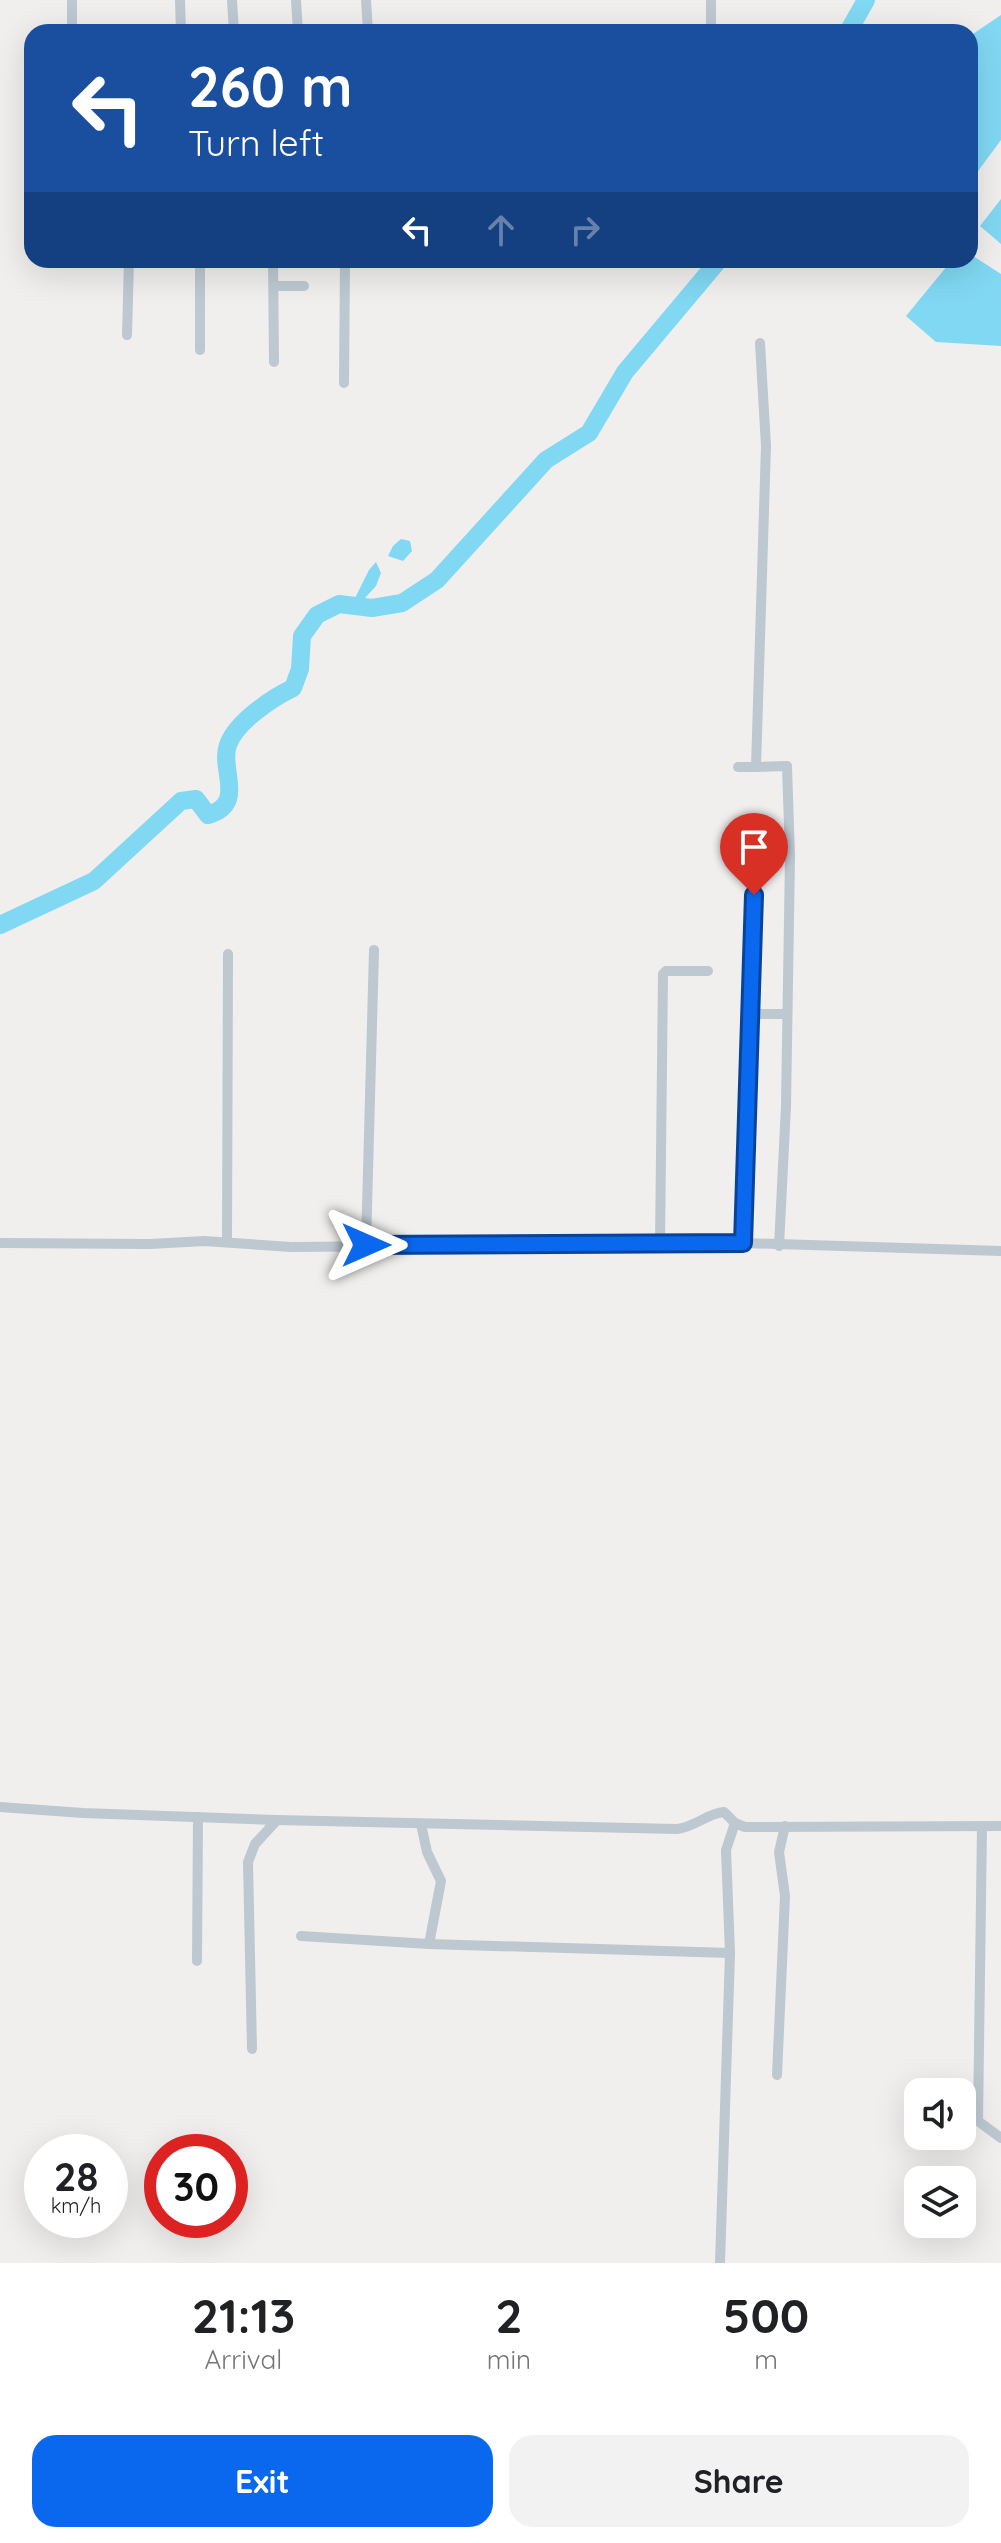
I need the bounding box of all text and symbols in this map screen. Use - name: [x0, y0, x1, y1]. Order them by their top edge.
- text: 260 m: [188, 51, 353, 121]
- icon: left: [56, 56, 160, 160]
- text: Turn left: [188, 120, 324, 165]
- icon: left: [395, 208, 439, 252]
- icon: ahead: [479, 208, 523, 252]
- icon: right: [563, 208, 607, 252]
- pin: [720, 813, 788, 895]
- icon: arrive: [732, 825, 776, 869]
- position arrow: [324, 1203, 408, 1287]
- map controls: [904, 2078, 976, 2238]
- button: sound: [904, 2078, 976, 2150]
- speed limit sign: 30: [144, 2134, 248, 2238]
- text: 28: [54, 2151, 98, 2201]
- button: layers: [904, 2166, 976, 2238]
- text: km/h: [51, 2193, 101, 2218]
- text: 21:13: [192, 2285, 295, 2345]
- text: 2: [495, 2285, 523, 2345]
- text: 500: [723, 2285, 809, 2345]
- text: Arrival: [204, 2343, 282, 2376]
- text: min: [487, 2343, 531, 2376]
- text: m: [754, 2343, 778, 2376]
- button: Exit: [32, 2435, 493, 2527]
- button: Share: [509, 2435, 969, 2527]

